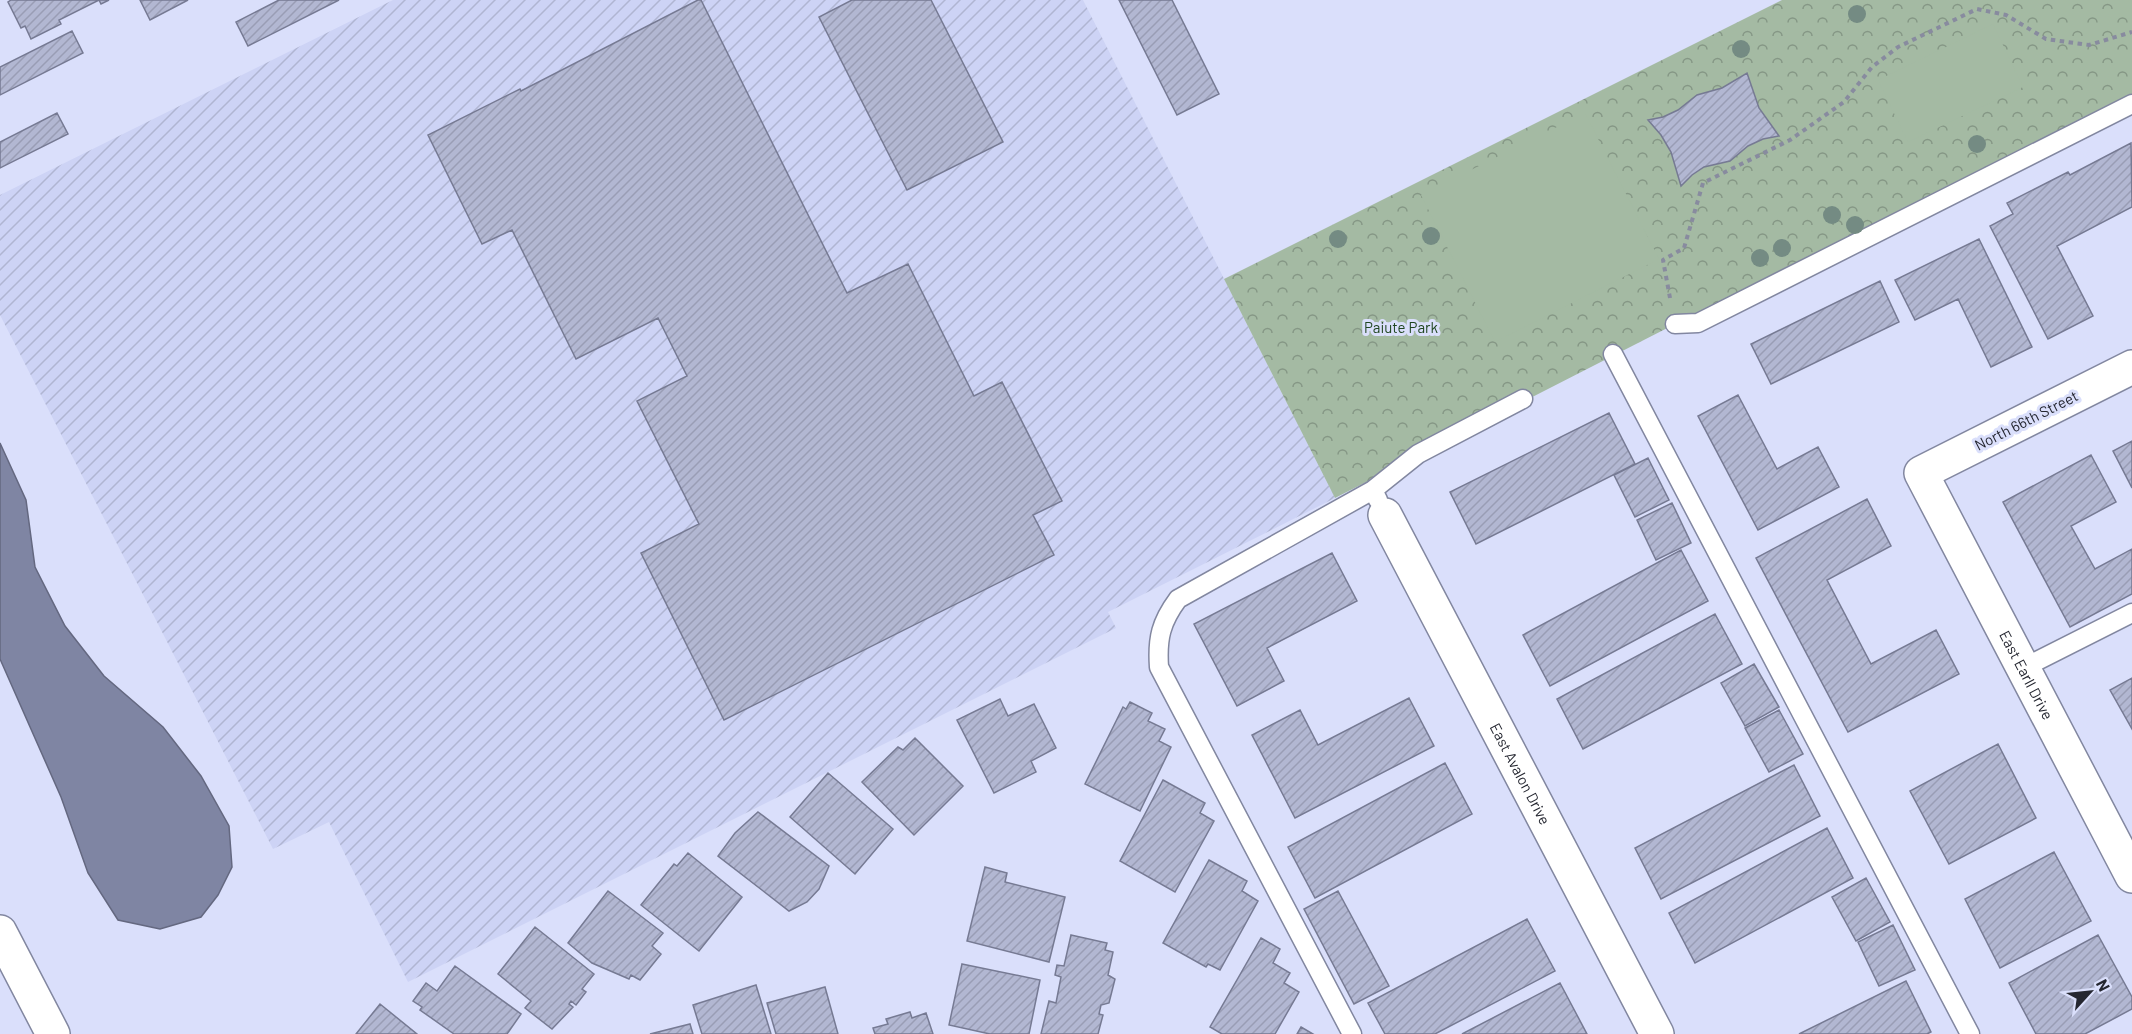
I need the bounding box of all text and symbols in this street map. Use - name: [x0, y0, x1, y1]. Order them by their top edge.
- park label: Paiute Park: [1364, 318, 1439, 336]
- street label: North 66th Street: [1971, 386, 2081, 454]
- street label: East Earll Drive: [1996, 627, 2057, 722]
- street label: East Avalon Drive: [1487, 720, 1555, 827]
- north arrow: [2060, 962, 2120, 1022]
- text: N: [2093, 976, 2115, 994]

